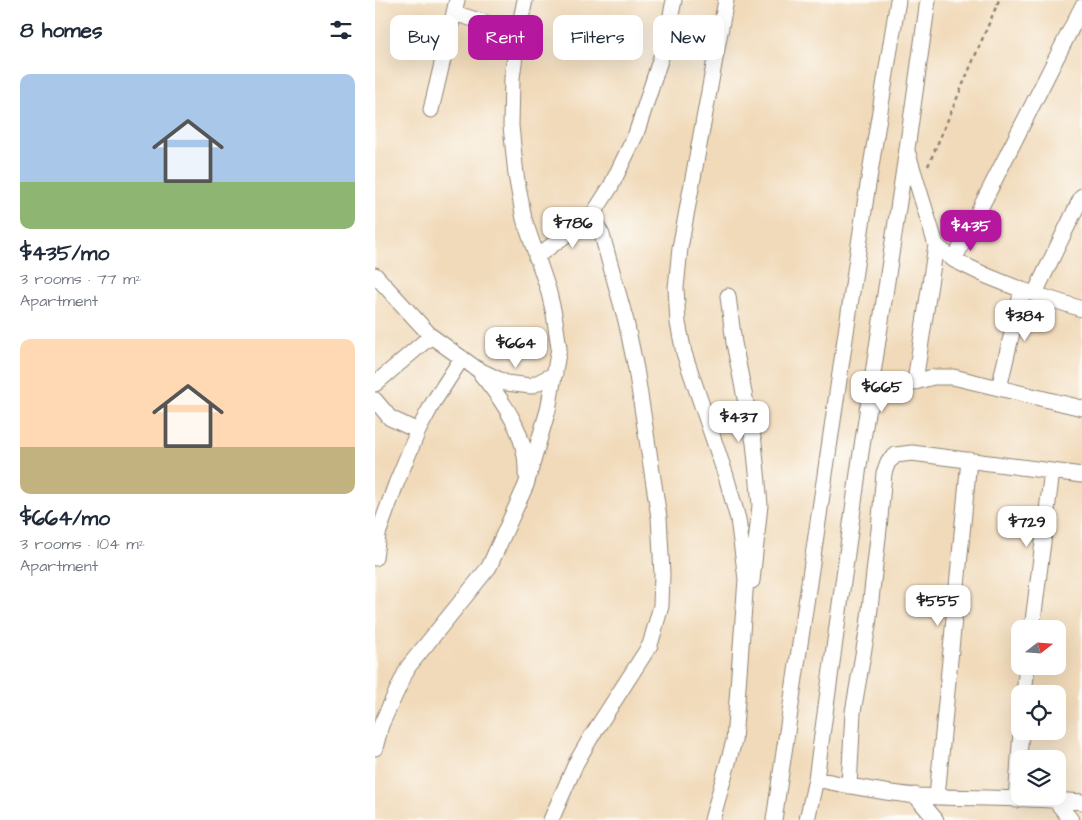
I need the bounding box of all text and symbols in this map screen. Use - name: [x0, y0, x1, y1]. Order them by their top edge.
- chip: Buy: [390, 15, 458, 60]
- chip: Rent: [468, 15, 543, 60]
- chip: Filters: [553, 15, 643, 60]
- chip: New: [653, 15, 724, 60]
- text: 8 homes: [20, 16, 102, 45]
- icon: filters: [327, 16, 355, 44]
- icon: home: [143, 106, 233, 196]
- pin: $786: [543, 206, 603, 249]
- pin: $435: [941, 210, 1001, 252]
- text: $786: [553, 212, 593, 234]
- text: $435: [951, 215, 991, 237]
- text: $435/mo: [20, 239, 109, 268]
- text: 3 rooms · 77 m²: [20, 268, 141, 290]
- text: Apartment: [20, 290, 98, 312]
- pin: $384: [995, 300, 1055, 342]
- text: $384: [1006, 305, 1044, 327]
- pin: $664: [486, 326, 546, 369]
- text: $664: [496, 332, 536, 354]
- pin: $665: [852, 370, 912, 413]
- icon: home: [143, 371, 233, 461]
- text: $665: [862, 376, 902, 398]
- pin: $437: [709, 400, 769, 443]
- text: $437: [720, 406, 758, 428]
- text: $664/mo: [20, 504, 110, 533]
- pin: $729: [997, 506, 1057, 548]
- text: $729: [1008, 511, 1046, 533]
- text: 3 rooms · 104 m²: [20, 533, 145, 555]
- text: Apartment: [20, 555, 98, 577]
- pin: $555: [908, 584, 968, 627]
- text: $555: [917, 590, 959, 612]
- north arrow: [1011, 620, 1066, 675]
- map controls: [1011, 620, 1066, 805]
- button: locate: [1011, 685, 1066, 740]
- button: layers: [1011, 750, 1066, 805]

